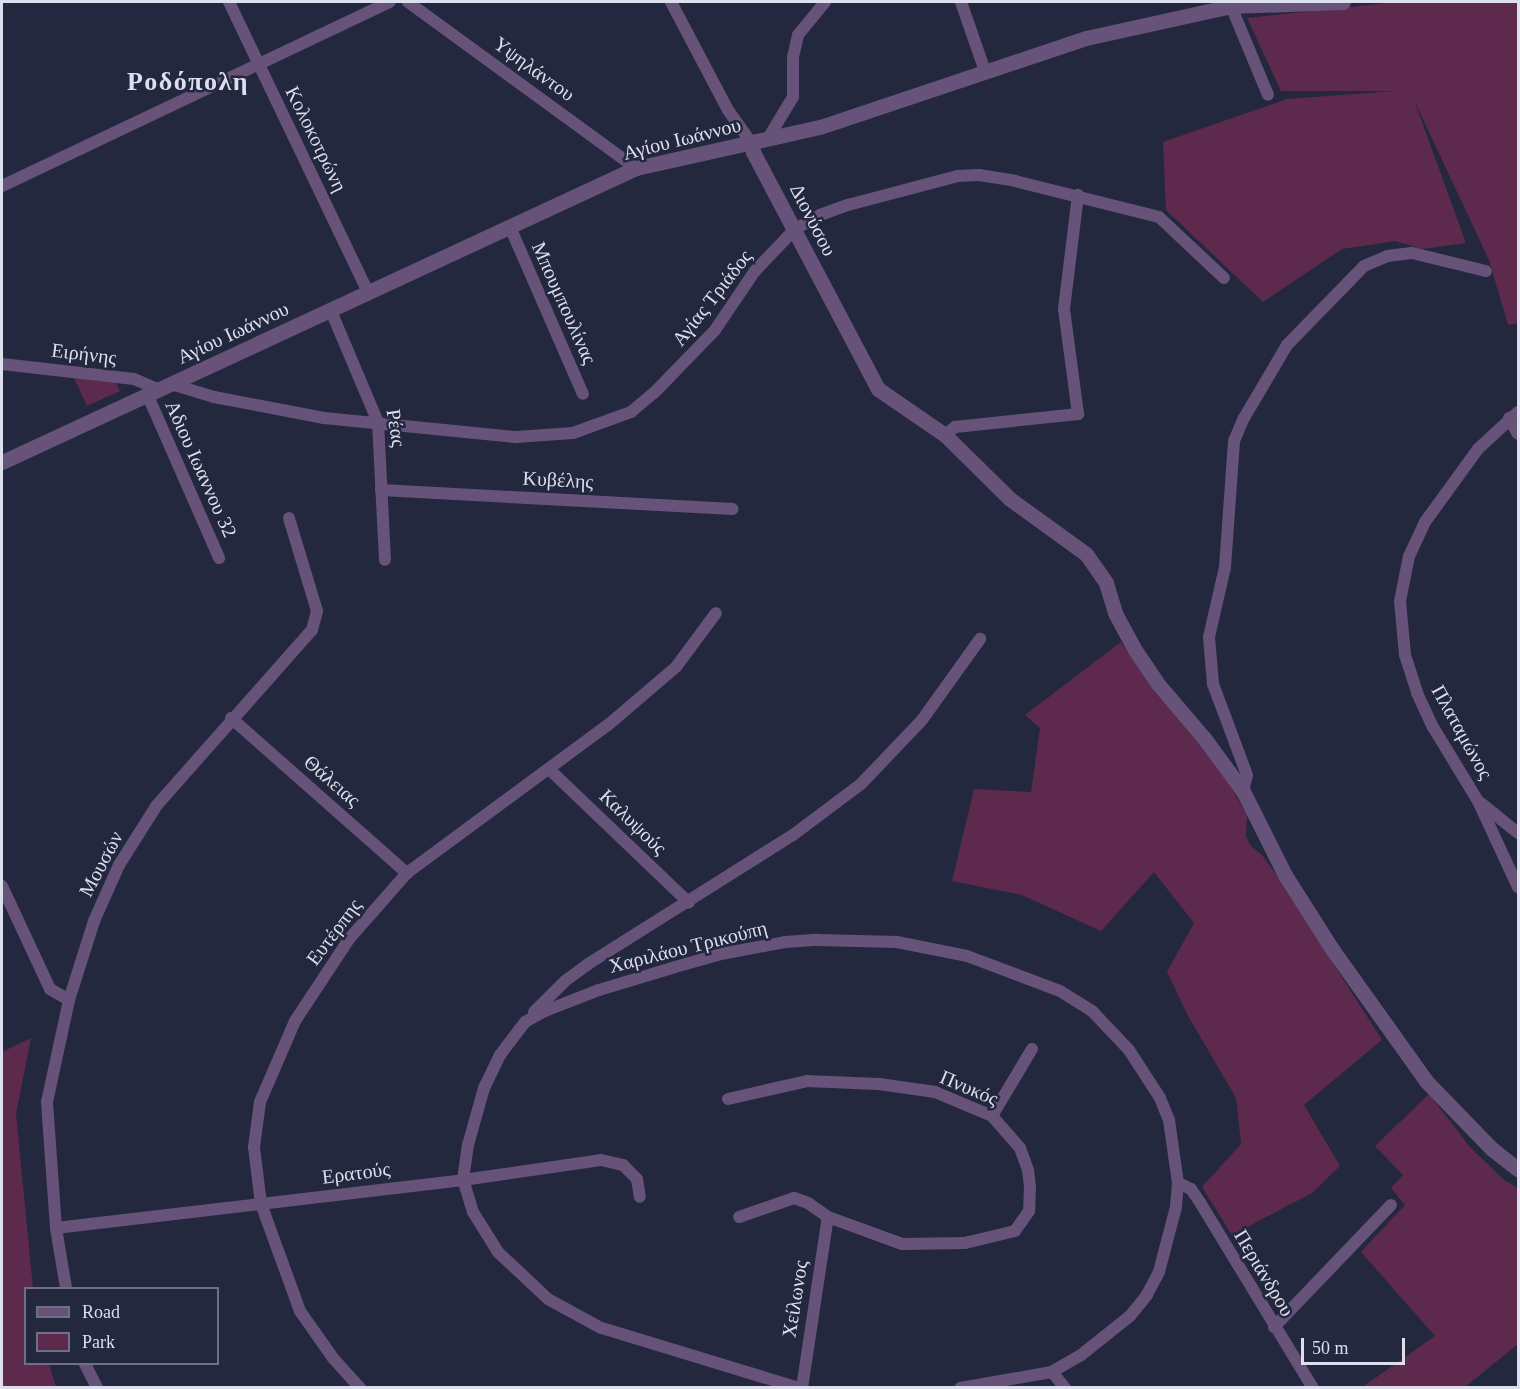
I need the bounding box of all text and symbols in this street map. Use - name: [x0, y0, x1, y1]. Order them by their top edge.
- street label: Υψηλάντου: [489, 31, 579, 107]
- district label: Ροδόπολη: [127, 66, 249, 98]
- street label: Κολοκοτρώνη: [280, 82, 352, 196]
- street label: Αγίου Ιωάννου: [621, 113, 743, 165]
- street label: Διονύσου: [785, 180, 841, 260]
- street label: Μπουμπουλίνας: [526, 238, 602, 368]
- street label: Αγίας Τριάδος: [667, 245, 757, 351]
- street label: Αγίου Ιωάννου: [173, 297, 293, 369]
- street label: Ειρήνης: [50, 338, 118, 370]
- street label: Αδιου Ιωαννου 32: [160, 397, 242, 541]
- street label: Ρέας: [381, 407, 411, 449]
- street label: Κυβέλης: [522, 466, 594, 494]
- street label: Πλαταμώνος: [1426, 681, 1498, 783]
- street label: Θάλειας: [299, 750, 365, 812]
- street label: Καλυψούς: [595, 784, 671, 860]
- street label: Μουσών: [74, 827, 128, 901]
- street label: Ευτέρπης: [301, 894, 367, 970]
- street label: Χαριλάου Τρικούπη: [606, 916, 770, 978]
- street label: Πνυκός: [936, 1065, 1002, 1111]
- street label: Ερατούς: [321, 1157, 391, 1189]
- street label: Περιάνδρου: [1229, 1225, 1299, 1321]
- street label: Χείλωνος: [777, 1259, 813, 1339]
- legend: [24, 1287, 219, 1365]
- text: Road: [82, 1302, 120, 1322]
- scale bar: [1304, 1326, 1408, 1364]
- text: Park: [82, 1332, 115, 1352]
- text: 50 m: [1312, 1338, 1349, 1358]

